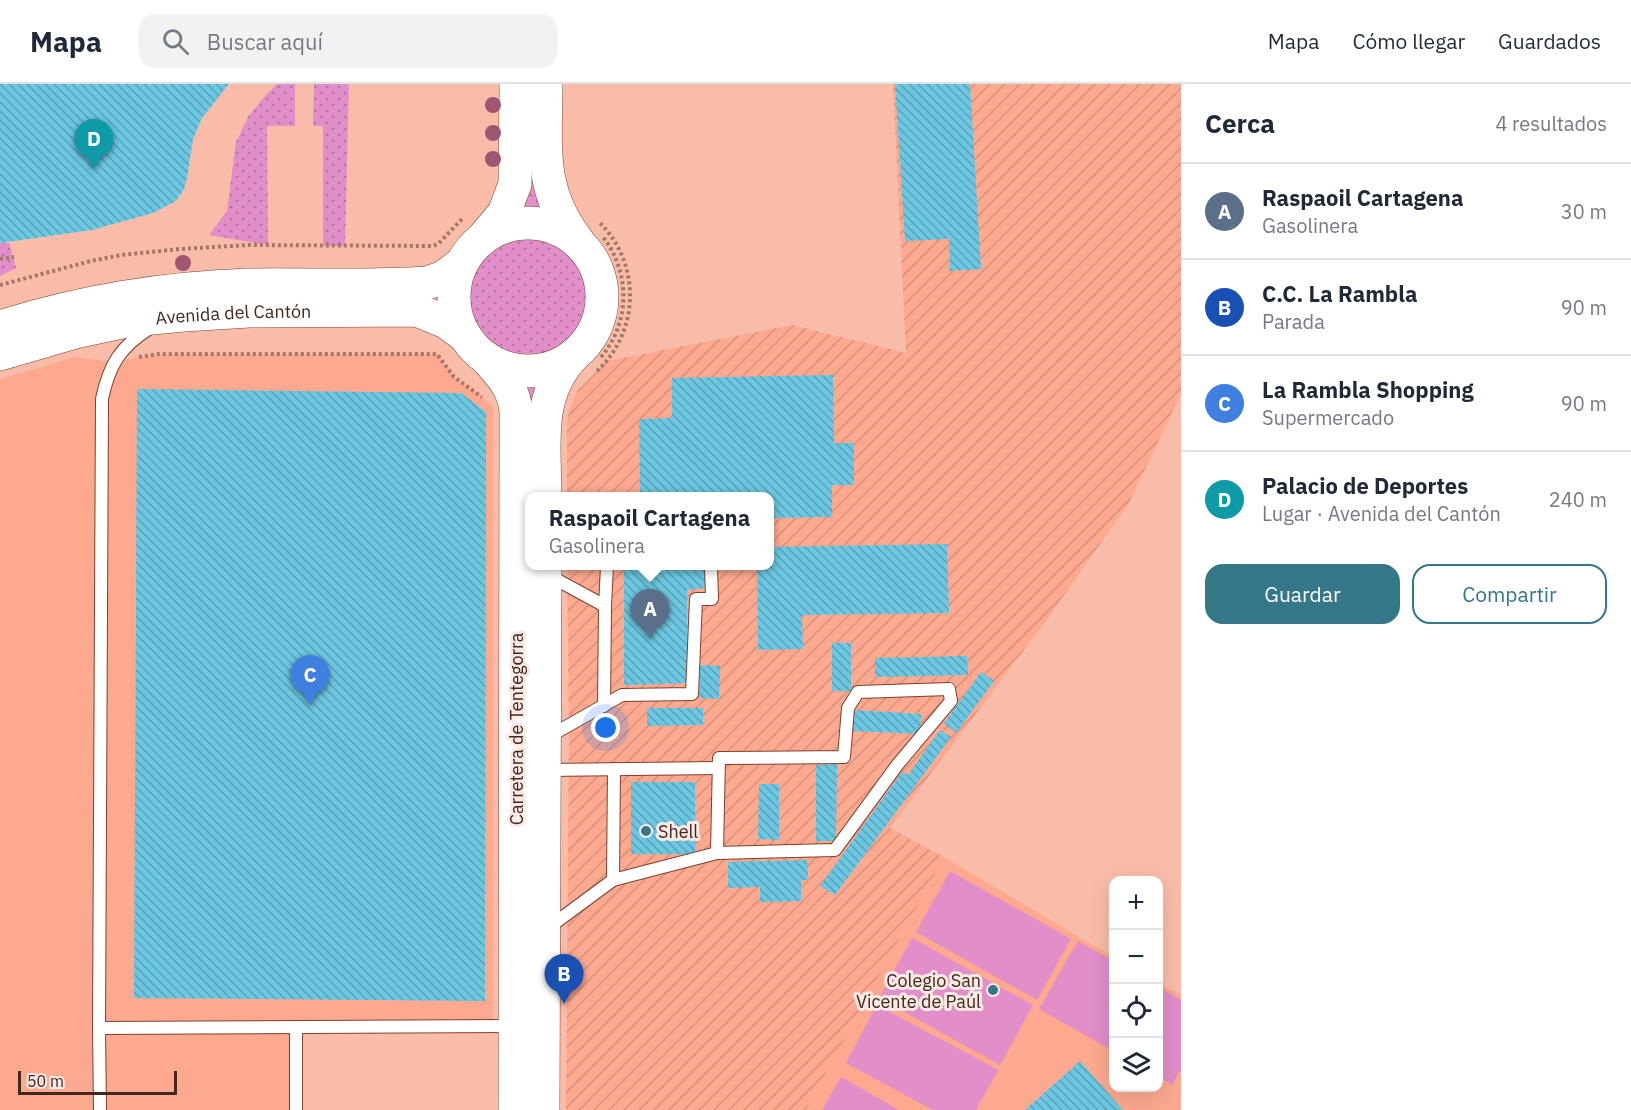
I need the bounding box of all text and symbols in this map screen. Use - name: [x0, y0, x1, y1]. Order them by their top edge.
- search box: [138, 14, 558, 68]
- text: Mapa: [30, 23, 102, 60]
- icon: search: [159, 25, 192, 58]
- text: Buscar aquí: [207, 27, 323, 56]
- text: Mapa: [1268, 27, 1319, 55]
- text: Cómo llegar: [1352, 27, 1465, 55]
- text: Guardados: [1498, 27, 1601, 55]
- text: Cerca: [1205, 106, 1275, 140]
- text: 4 resultados: [1495, 110, 1607, 137]
- pin: D: [74, 120, 113, 169]
- text: Raspaoil Cartagena: [1262, 183, 1463, 212]
- text: A: [1218, 198, 1231, 225]
- text: 30 m: [1561, 198, 1607, 225]
- text: Gasolinera: [1262, 212, 1358, 239]
- text: C.C. La Rambla: [1262, 279, 1417, 308]
- text: B: [1218, 294, 1231, 321]
- text: 90 m: [1561, 294, 1607, 321]
- street label: Avenida del Cantón: [154, 299, 311, 329]
- text: Parada: [1262, 308, 1325, 335]
- text: La Rambla Shopping: [1262, 375, 1474, 404]
- text: C: [1218, 390, 1231, 417]
- text: 90 m: [1561, 390, 1607, 417]
- text: Supermercado: [1262, 404, 1394, 431]
- text: Palacio de Deportes: [1262, 471, 1468, 500]
- text: D: [1218, 486, 1231, 513]
- text: 240 m: [1549, 486, 1607, 513]
- popup: [525, 492, 774, 570]
- text: Lugar · Avenida del Cantón: [1262, 500, 1501, 527]
- text: Raspaoil Cartagena: [549, 503, 750, 532]
- text: Gasolinera: [549, 532, 645, 559]
- button: Guardar: [1205, 564, 1400, 624]
- button: Compartir: [1412, 564, 1607, 624]
- pin: A: [630, 590, 670, 639]
- street label: Carretera de Tentegorra: [505, 632, 528, 825]
- pin: C: [290, 656, 330, 705]
- your location: [591, 713, 620, 742]
- place label: Shell: [658, 820, 698, 843]
- marker: Shell: [639, 824, 653, 838]
- map controls: [1109, 876, 1163, 1092]
- button: +: [1109, 876, 1163, 930]
- button: −: [1109, 930, 1163, 984]
- pin: B: [544, 954, 584, 1004]
- place label: Colegio San Vicente de Paúl: [856, 969, 981, 1013]
- marker: Colegio San Vicente de Paúl: [986, 983, 1000, 997]
- button: locate: [1109, 984, 1163, 1038]
- button: layers: [1109, 1038, 1163, 1092]
- scale bar: [18, 1068, 177, 1096]
- text: 50 m: [27, 1071, 64, 1091]

